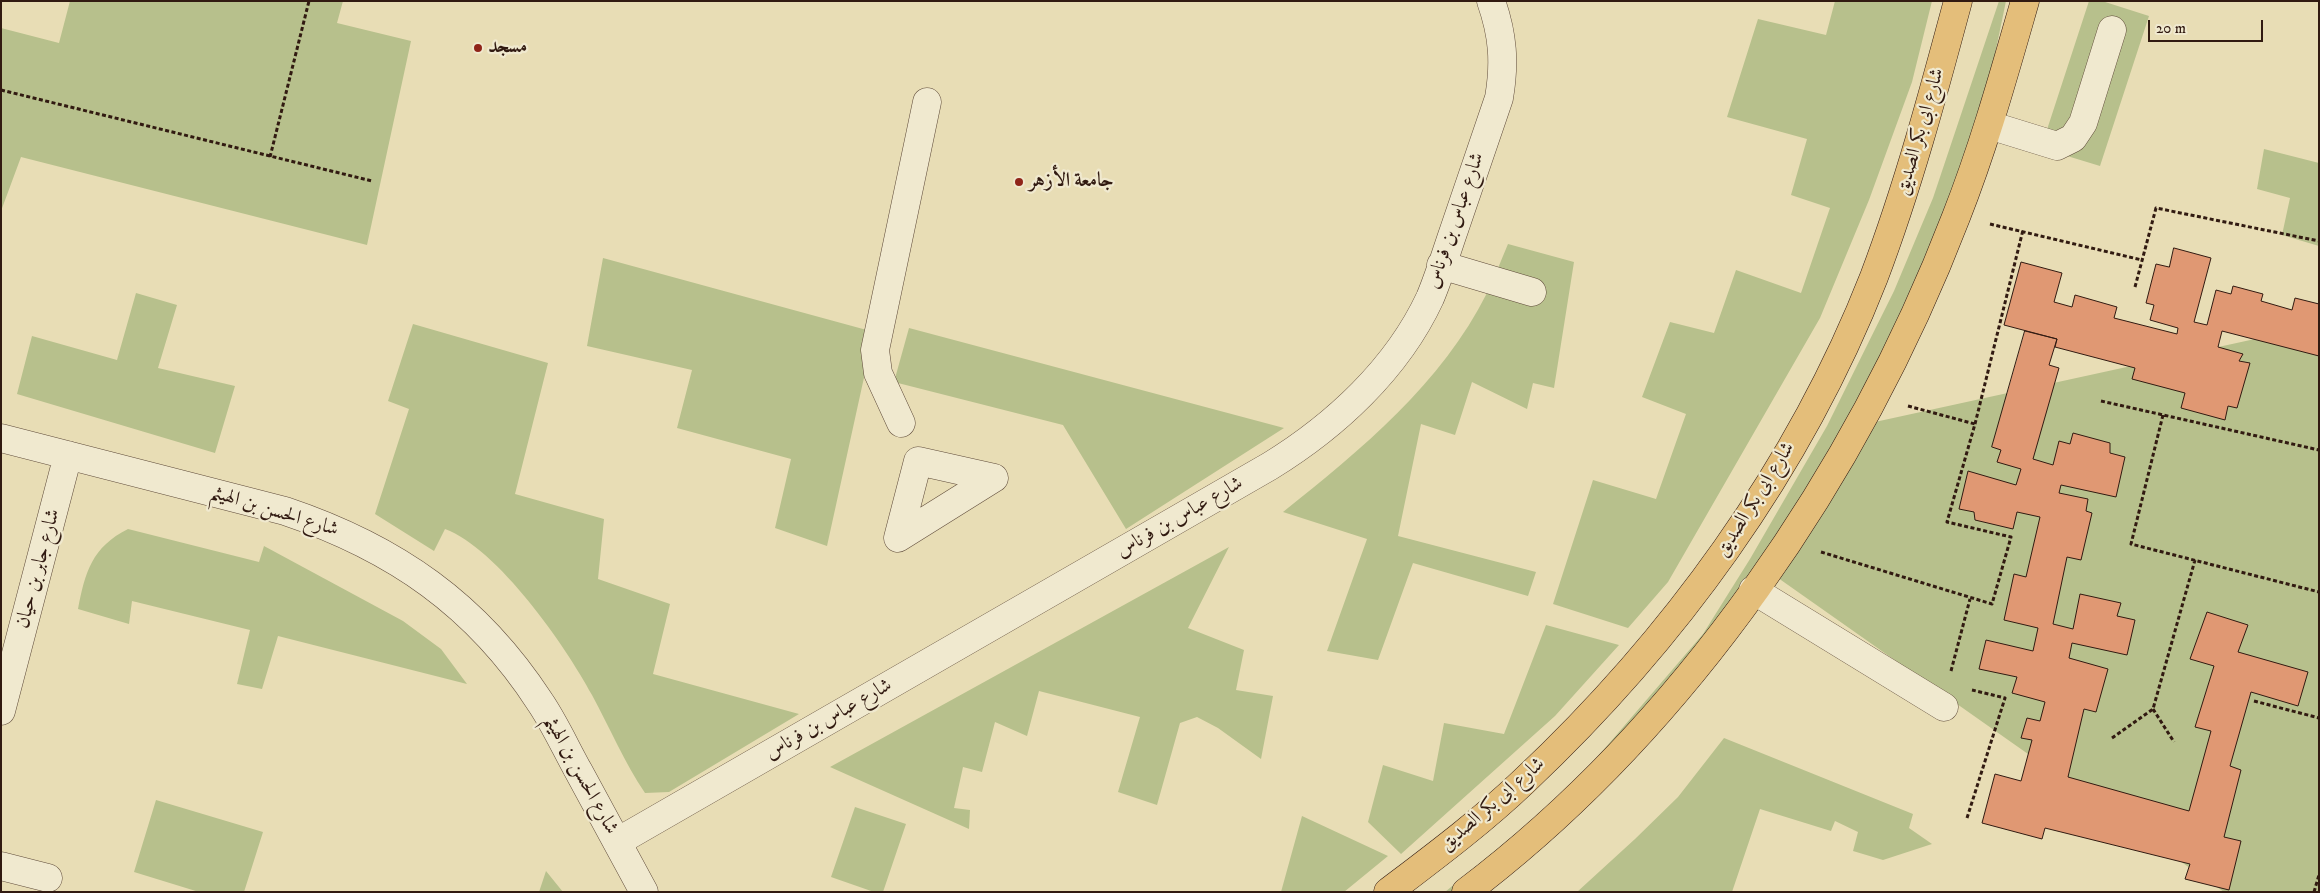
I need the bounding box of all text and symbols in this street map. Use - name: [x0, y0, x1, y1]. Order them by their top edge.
- scale bar: [2150, 10, 2265, 42]
- text: 20 m: [2156, 19, 2186, 38]
- place label: مسجد: [488, 36, 527, 60]
- marker: مسجد: [472, 42, 484, 54]
- street label: شارع ابى بكر الصديق: [1891, 66, 1951, 198]
- street label: شارع عباس بن فرناس: [1421, 150, 1491, 292]
- place label: جامعة الأزهر: [1029, 170, 1114, 194]
- marker: جامعة الأزهر: [1013, 176, 1025, 188]
- street label: شارع ابى بكر الصديق: [1711, 438, 1801, 562]
- street label: شارع عباس بن فرناس: [1112, 472, 1248, 564]
- street label: شارع الحسن بن الهيثم: [207, 481, 341, 543]
- street label: شارع جابر بن حيان: [12, 507, 66, 631]
- street label: شارع عباس بن فرناس: [761, 674, 897, 766]
- street label: شارع الحسن بن الهيثم: [537, 711, 623, 839]
- street label: شارع ابى بكر الصديق: [1436, 753, 1550, 857]

